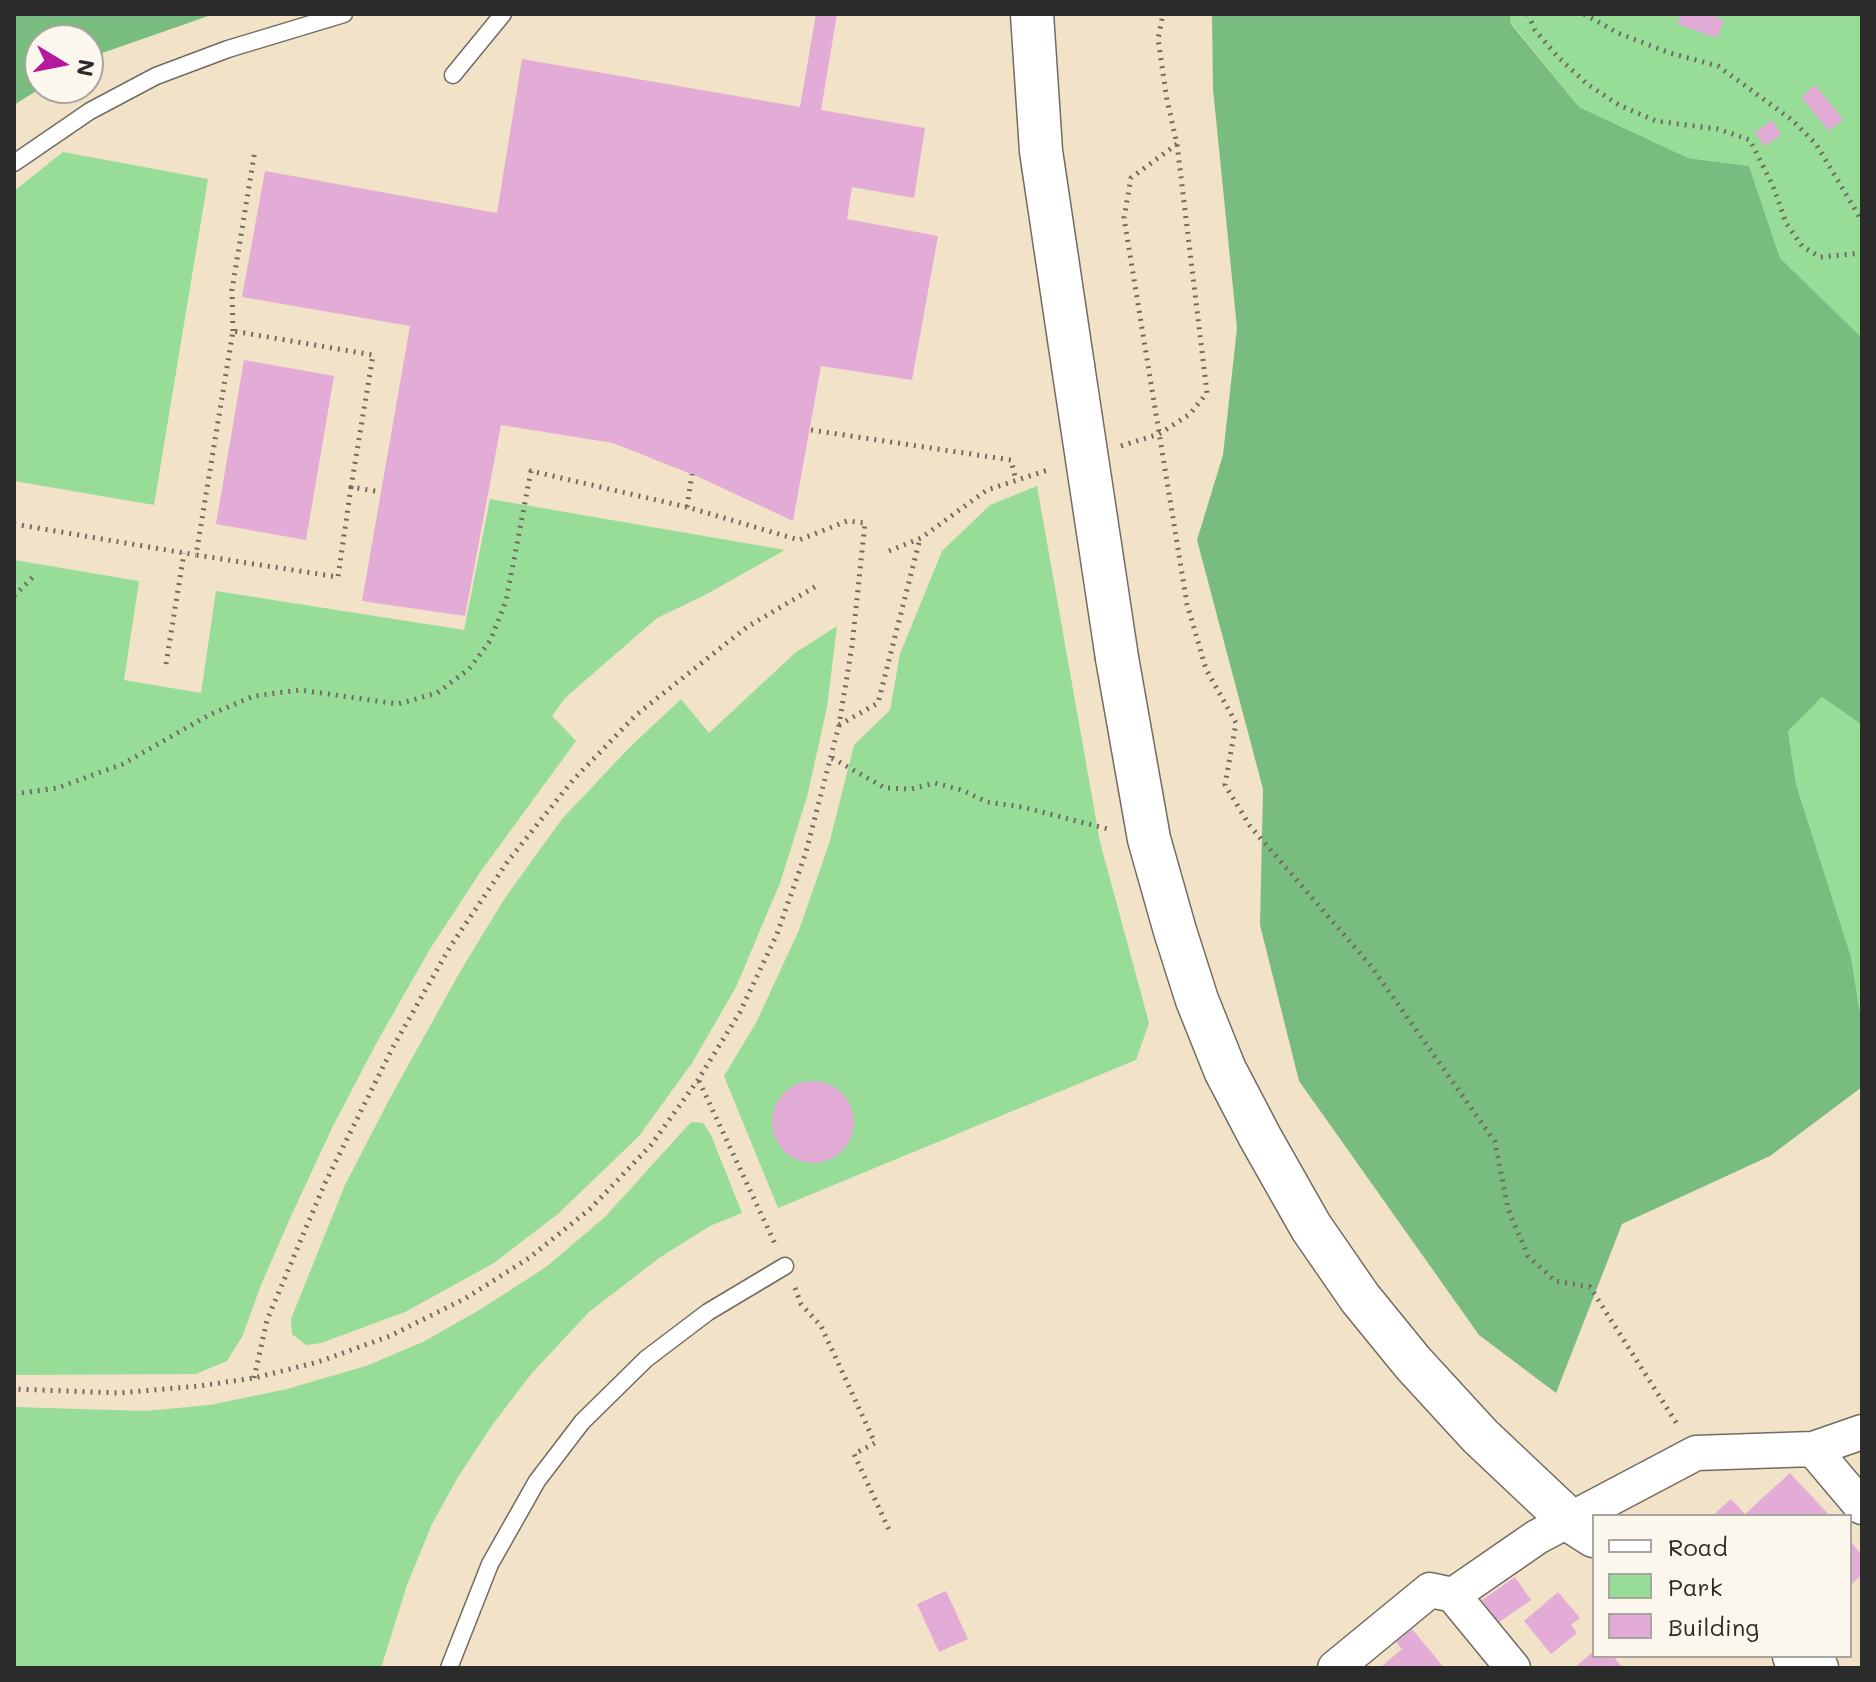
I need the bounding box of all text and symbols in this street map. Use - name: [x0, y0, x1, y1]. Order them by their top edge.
- north arrow: [24, 24, 104, 104]
- text: N: [70, 57, 102, 79]
- legend: [1592, 1514, 1852, 1658]
- text: Road: [1668, 1531, 1728, 1562]
- text: Park: [1668, 1571, 1722, 1602]
- text: Building: [1668, 1611, 1759, 1642]

